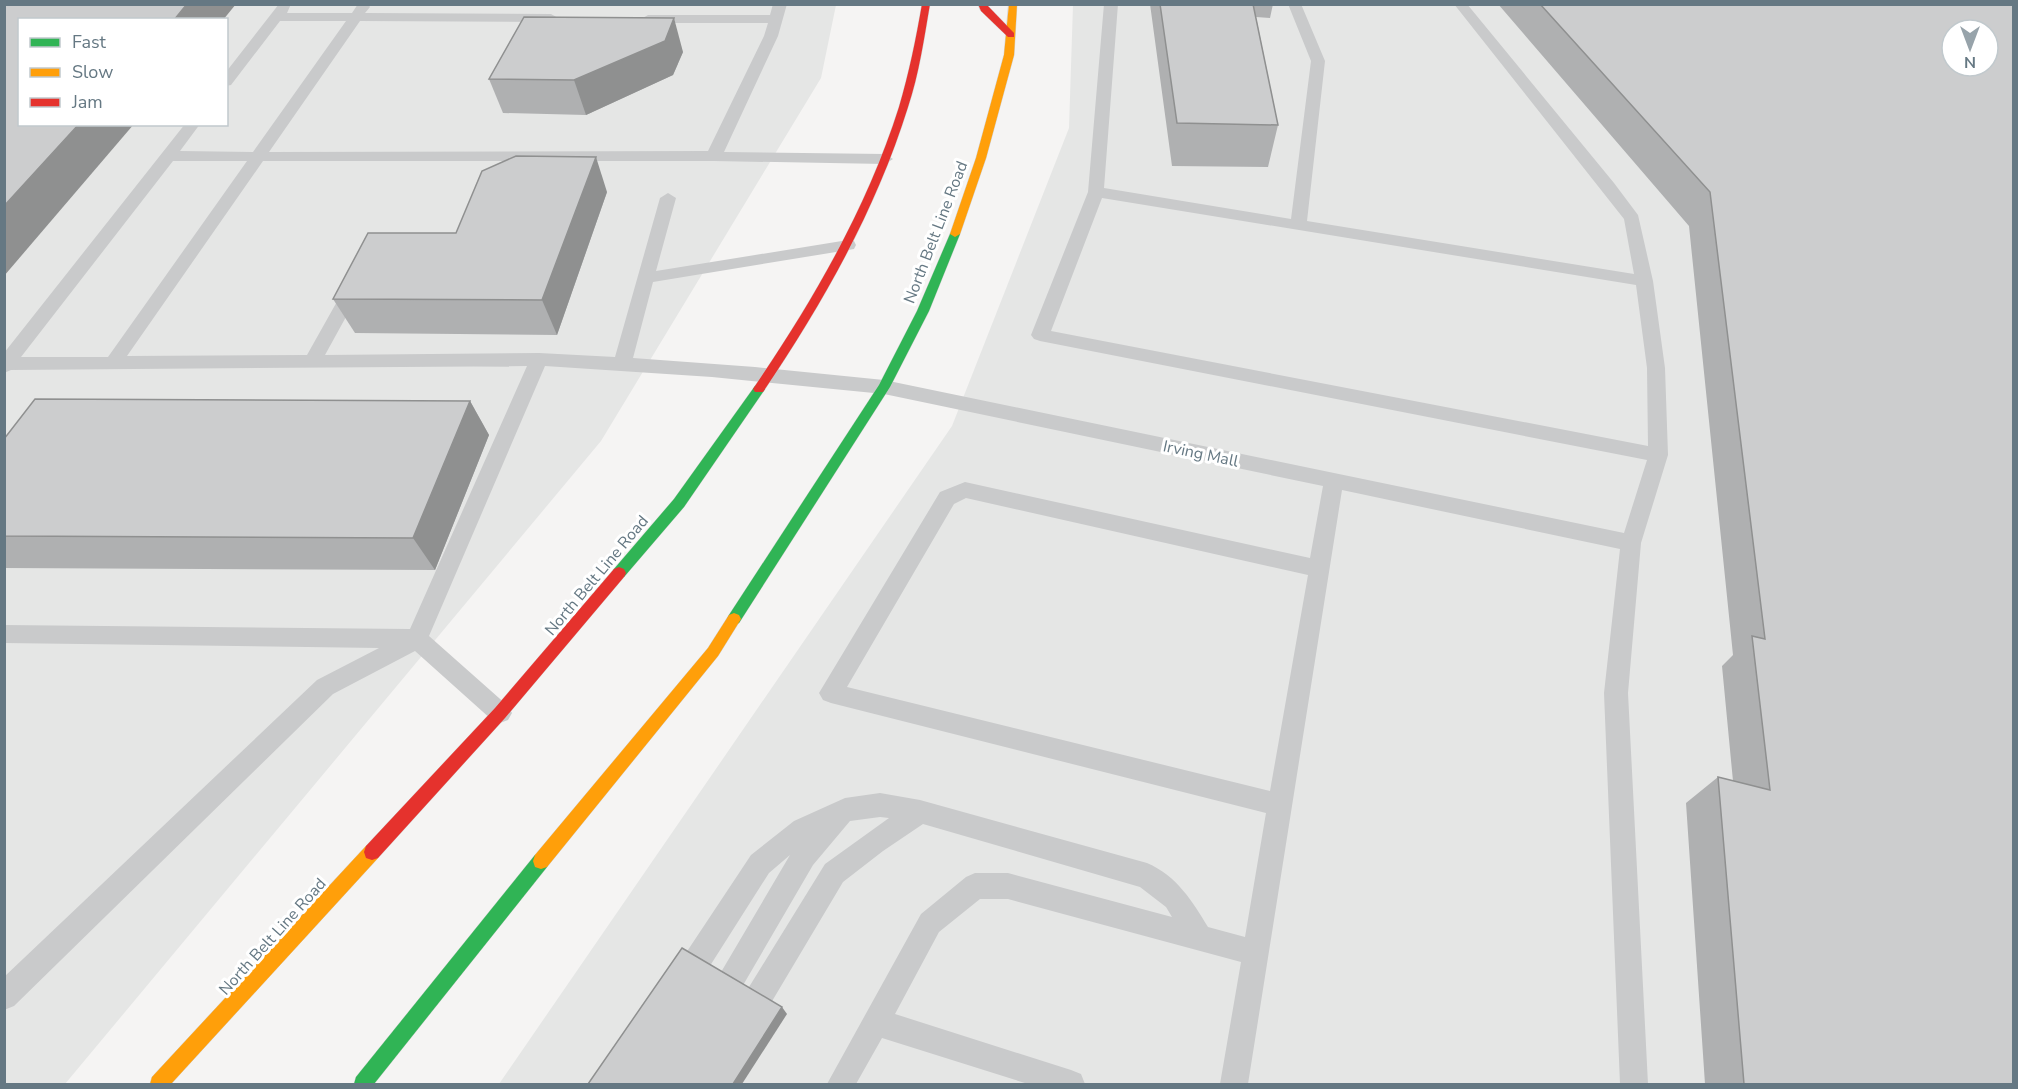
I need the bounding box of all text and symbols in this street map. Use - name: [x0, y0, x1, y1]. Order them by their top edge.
- legend: [18, 18, 228, 126]
- north arrow: [1940, 18, 2000, 78]
- text: Fast: [72, 30, 107, 54]
- text: N: [1964, 51, 1976, 73]
- text: Slow: [72, 60, 113, 84]
- text: Jam: [71, 90, 103, 114]
- street label: North Belt Line Road: [899, 158, 973, 307]
- street label: Irving Mall: [1161, 435, 1241, 473]
- street label: North Belt Line Road: [540, 511, 654, 640]
- street label: North Belt Line Road: [214, 873, 331, 1000]

